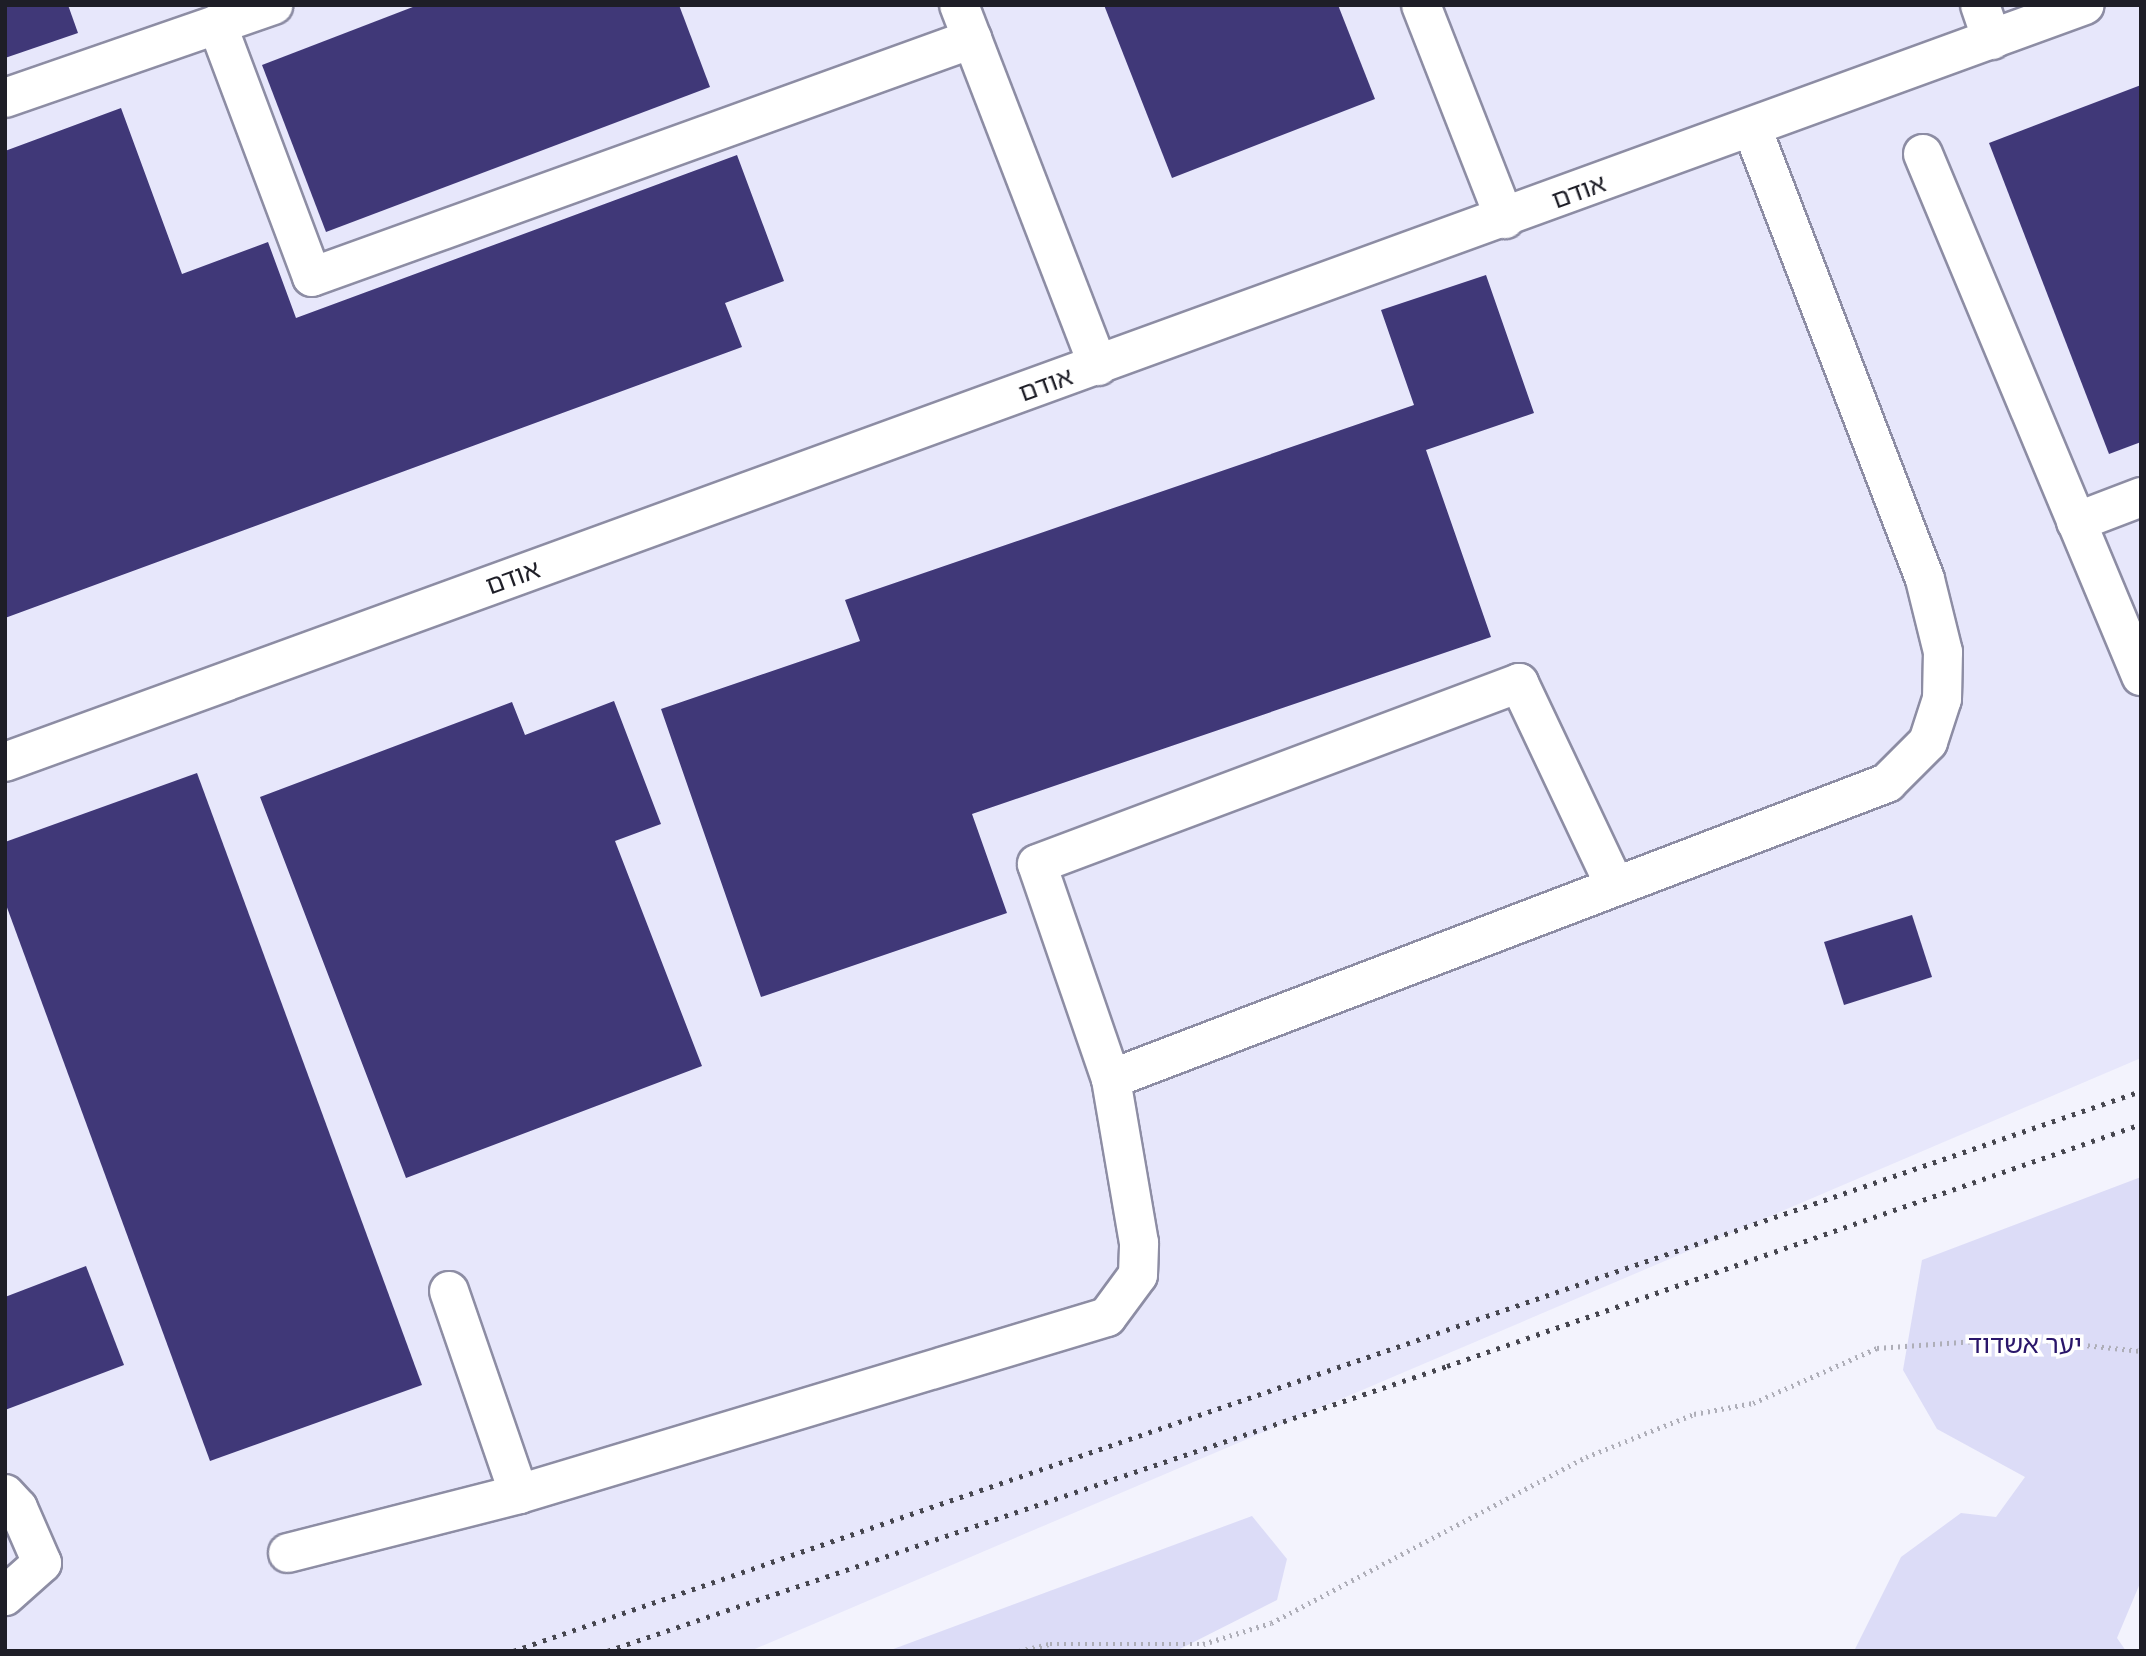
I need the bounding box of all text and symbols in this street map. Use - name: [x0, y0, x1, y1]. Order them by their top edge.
- street label: אודם: [1548, 168, 1610, 216]
- street label: אודם: [1015, 361, 1077, 409]
- street label: אודם: [482, 554, 544, 602]
- park label: יער אשדוד: [1968, 1329, 2082, 1361]

